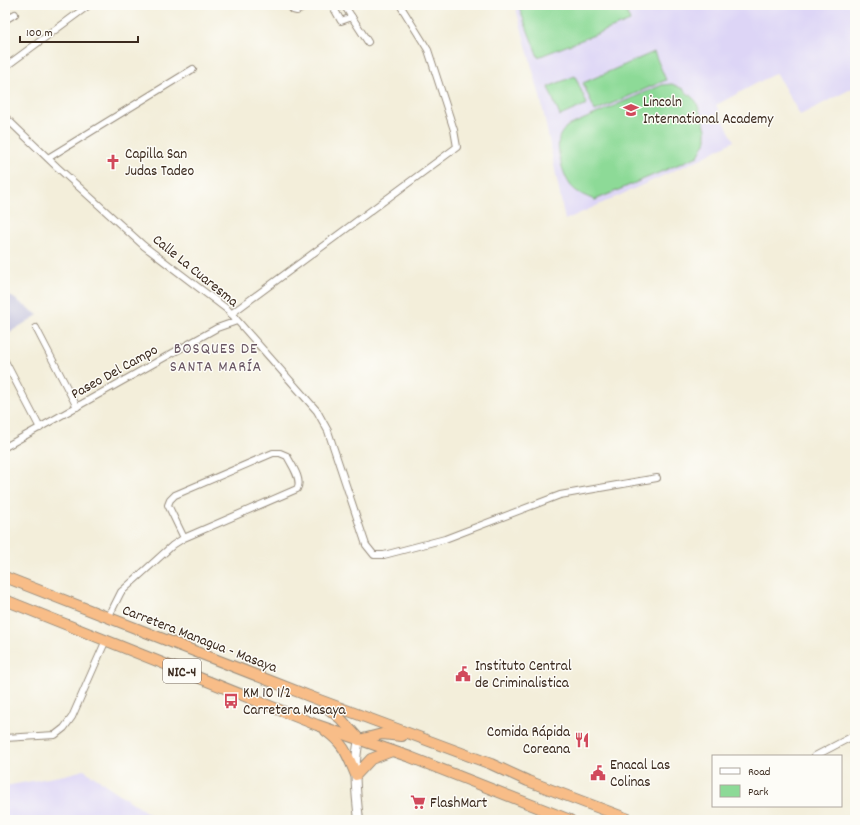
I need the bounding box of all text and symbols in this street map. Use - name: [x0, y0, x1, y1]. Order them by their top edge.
- scale bar: [20, 18, 138, 44]
- text: 100 m: [26, 25, 53, 42]
- place label: Lincoln International Academy: [643, 92, 774, 131]
- school or university icon: Lincoln International Academy: [622, 101, 640, 119]
- place label: Capilla San Judas Tadeo: [125, 144, 194, 183]
- church icon: Capilla San Judas Tadeo: [104, 153, 122, 171]
- street label: Calle La Cuaresma: [147, 230, 243, 314]
- district label: BOSQUES DE SANTA MARÍA: [170, 338, 262, 379]
- street label: Paseo Del Campo: [67, 340, 163, 406]
- street label: Carretera Managua - Masaya: [119, 600, 281, 680]
- place label: Instituto Central de Criminalistica: [475, 656, 572, 695]
- road number: NIC-4: [163, 659, 201, 683]
- public building icon: Instituto Central de Criminalistica: [454, 665, 472, 683]
- place label: KM 10 1/2 Carretera Masaya: [243, 683, 347, 722]
- bus stop icon: KM 10 1/2 Carretera Masaya: [222, 692, 240, 710]
- place label: Comida Rápida Coreana: [487, 722, 571, 761]
- restaurant icon: Comida Rápida Coreana: [573, 731, 591, 749]
- place label: Enacal Las Colinas: [610, 755, 670, 794]
- legend: [712, 755, 842, 807]
- public building icon: Enacal Las Colinas: [589, 764, 607, 782]
- text: Road: [748, 764, 770, 781]
- text: Park: [748, 784, 769, 801]
- supermarket icon: FlashMart: [409, 793, 427, 811]
- place label: FlashMart: [430, 793, 488, 815]

